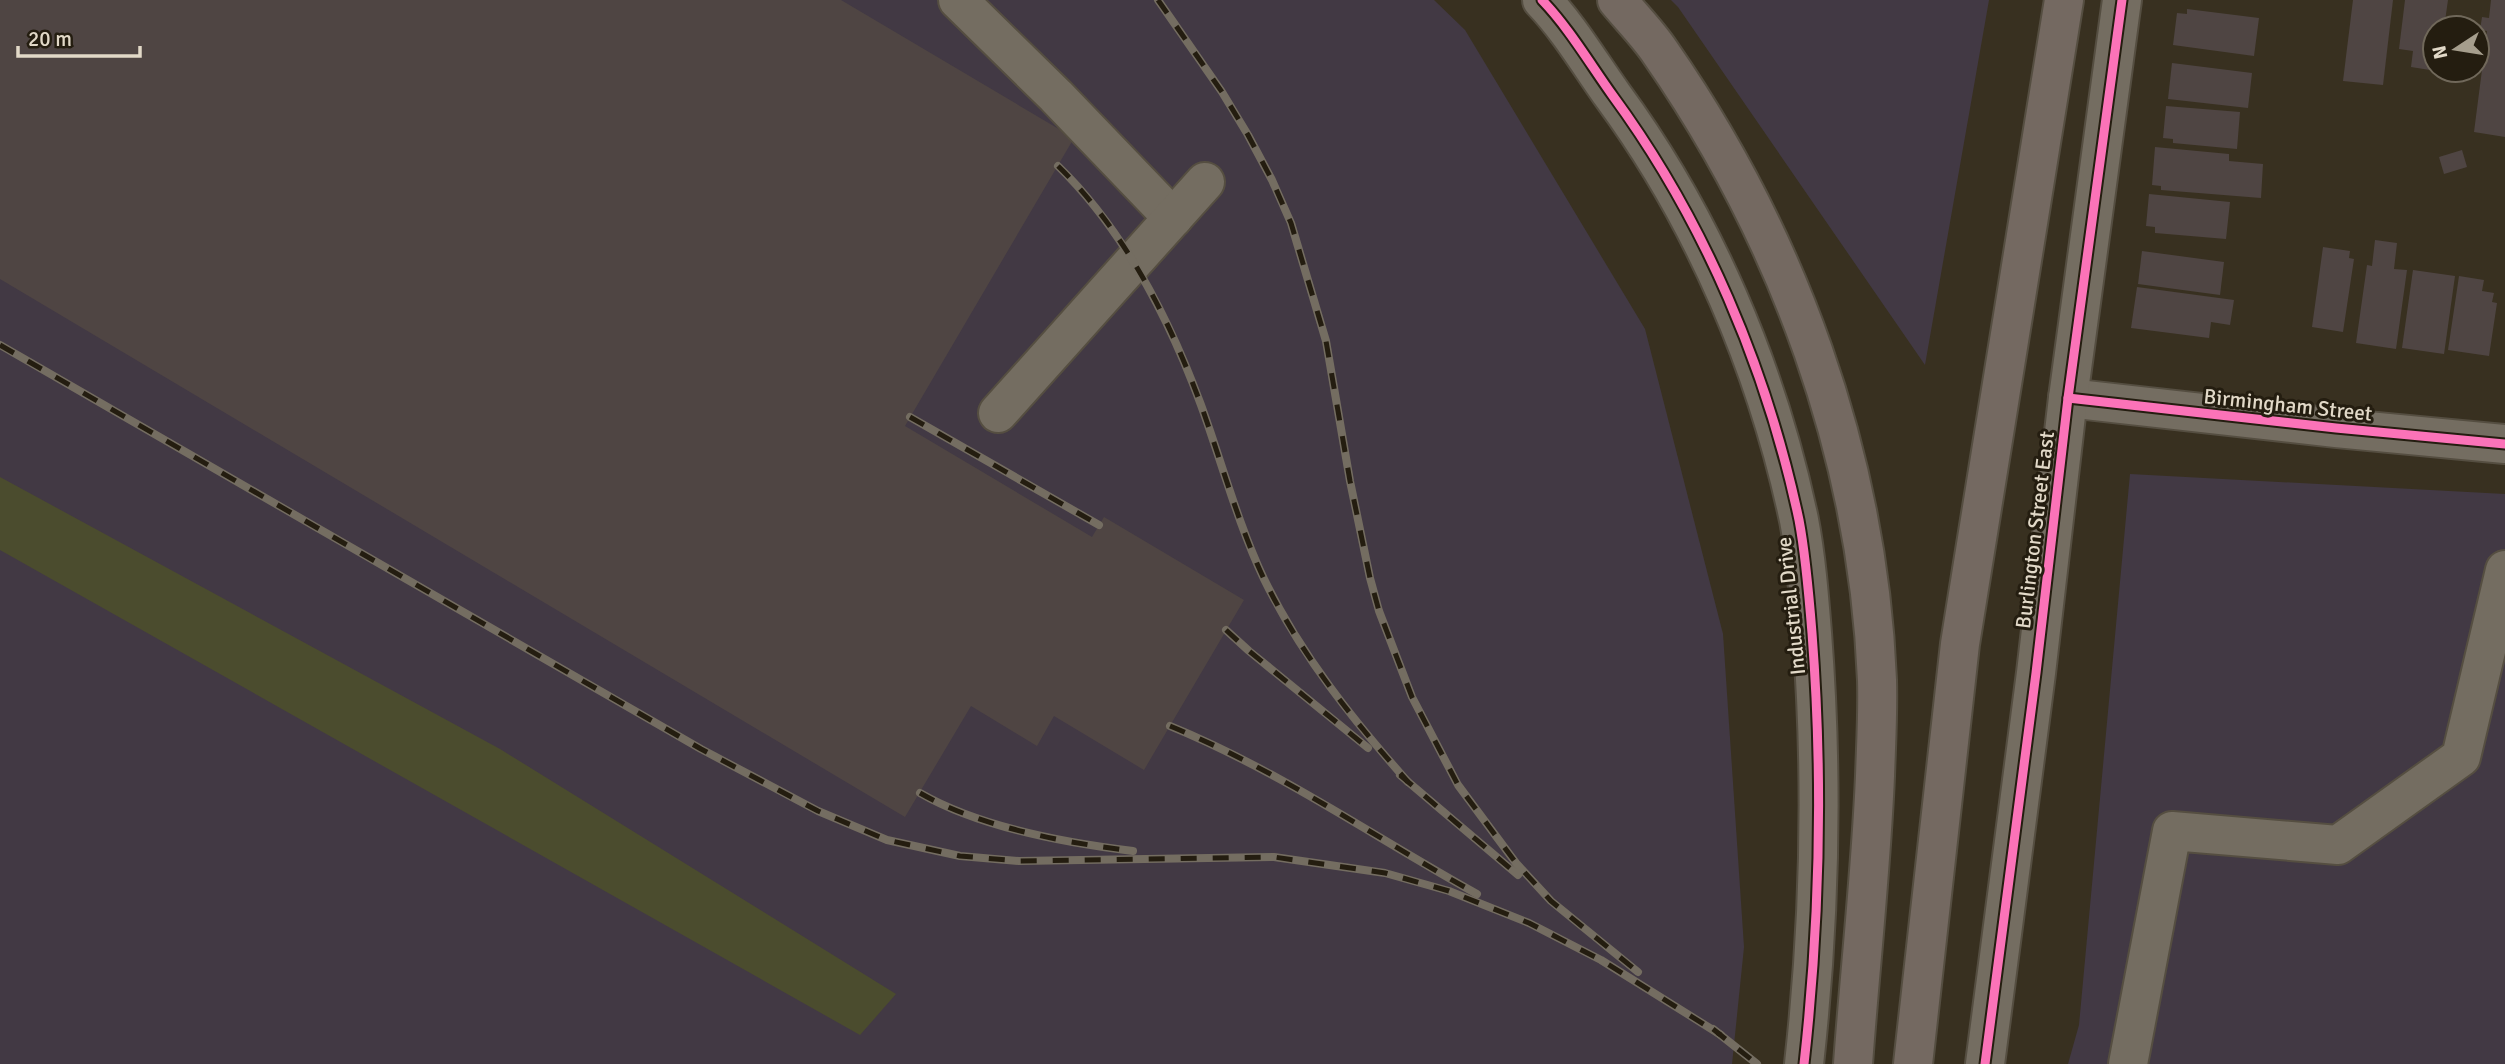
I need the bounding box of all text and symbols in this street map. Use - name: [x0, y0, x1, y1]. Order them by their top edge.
- scale bar: [18, 14, 140, 58]
- north arrow: [2421, 14, 2491, 84]
- text: 20 m: [28, 26, 72, 52]
- text: N: [2427, 43, 2453, 61]
- street label: Birmingham Street: [2202, 383, 2374, 427]
- street label: Burlington Street East: [2010, 430, 2060, 630]
- street label: Industrial Drive: [1771, 536, 1811, 676]

